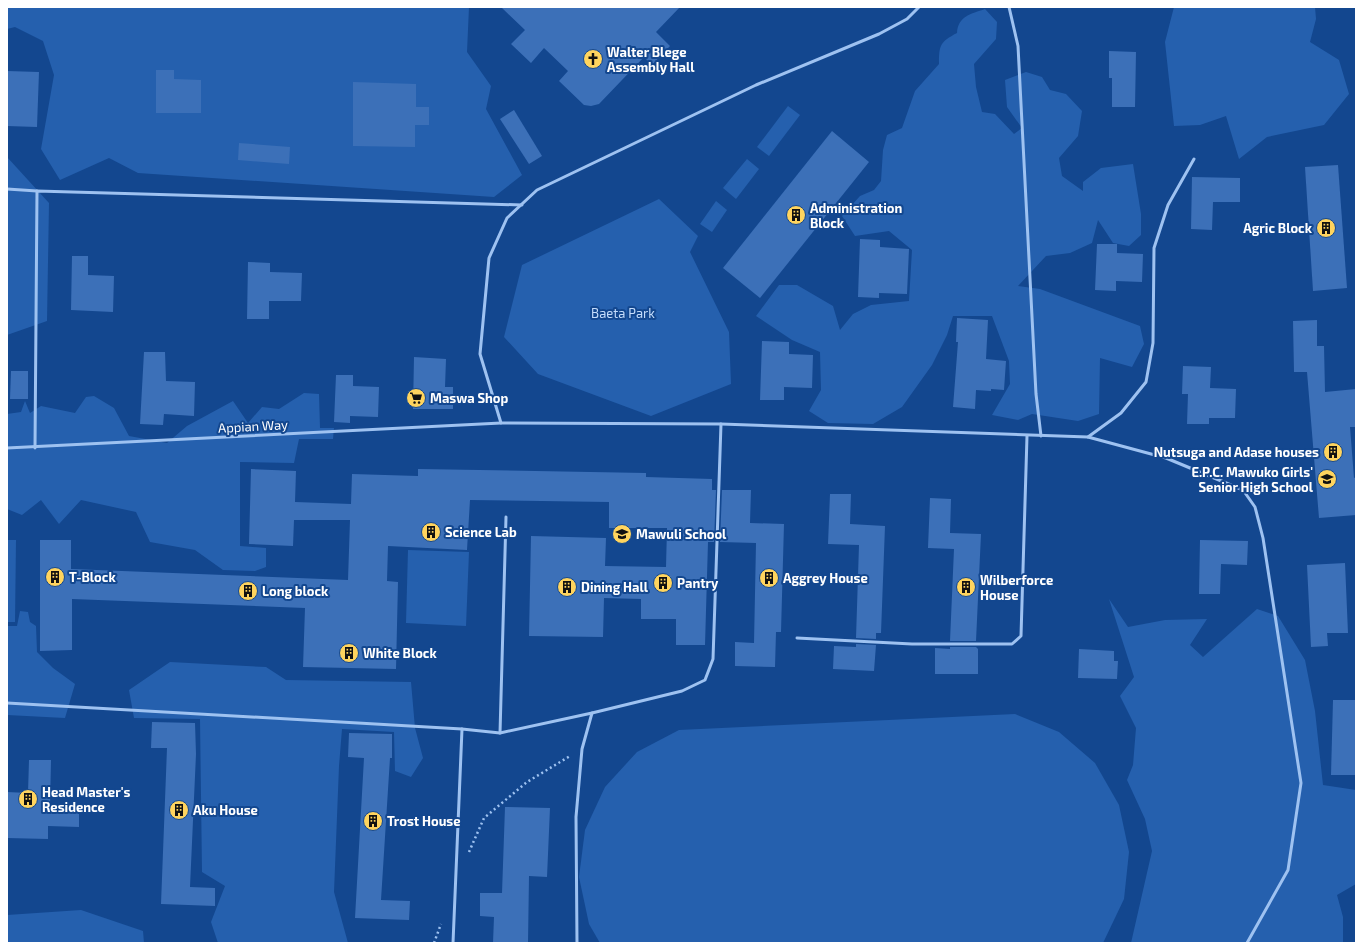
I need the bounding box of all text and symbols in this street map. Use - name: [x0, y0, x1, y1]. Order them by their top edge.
- place label: Walter Blege Assembly Hall: [607, 44, 695, 75]
- church icon: Walter Blege Assembly Hall: [582, 48, 604, 70]
- place label: Administration Block: [810, 200, 902, 231]
- building icon: Administration Block: [785, 204, 807, 226]
- building icon: Agric Block: [1315, 217, 1337, 239]
- place label: Agric Block: [1243, 220, 1313, 236]
- park label: Baeta Park: [591, 305, 655, 321]
- supermarket icon: Maswa Shop: [405, 387, 427, 409]
- place label: Maswa Shop: [430, 390, 509, 406]
- street label: Appian Way: [218, 416, 288, 436]
- building icon: Nutsuga and Adase houses: [1322, 441, 1344, 463]
- place label: Nutsuga and Adase houses: [1154, 444, 1319, 460]
- place label: E.P.C. Mawuko Girls' Senior High School: [1191, 464, 1314, 495]
- school or university icon: E.P.C. Mawuko Girls' Senior High School: [1316, 468, 1338, 490]
- building icon: Science Lab: [420, 521, 442, 543]
- school or university icon: Mawuli School: [611, 523, 633, 545]
- place label: Science Lab: [445, 524, 517, 540]
- place label: Mawuli School: [636, 526, 727, 542]
- building icon: T-Block: [44, 566, 66, 588]
- building icon: Aggrey House: [758, 567, 780, 589]
- place label: T-Block: [69, 569, 116, 585]
- place label: Aggrey House: [783, 570, 868, 586]
- building icon: Pantry: [652, 572, 674, 594]
- place label: Wilberforce House: [980, 572, 1053, 603]
- place label: Pantry: [677, 575, 719, 591]
- building icon: Dining Hall: [556, 576, 578, 598]
- building icon: Wilberforce House: [955, 576, 977, 598]
- place label: Dining Hall: [581, 579, 649, 595]
- building icon: Long block: [237, 580, 259, 602]
- place label: Long block: [262, 583, 329, 599]
- building icon: White Block: [338, 642, 360, 664]
- place label: White Block: [363, 645, 437, 661]
- place label: Head Master's Residence: [42, 784, 130, 815]
- building icon: Head Master's Residence: [17, 788, 39, 810]
- building icon: Aku House: [168, 799, 190, 821]
- place label: Aku House: [193, 802, 258, 818]
- building icon: Trost House: [362, 810, 384, 832]
- place label: Trost House: [387, 813, 461, 829]

